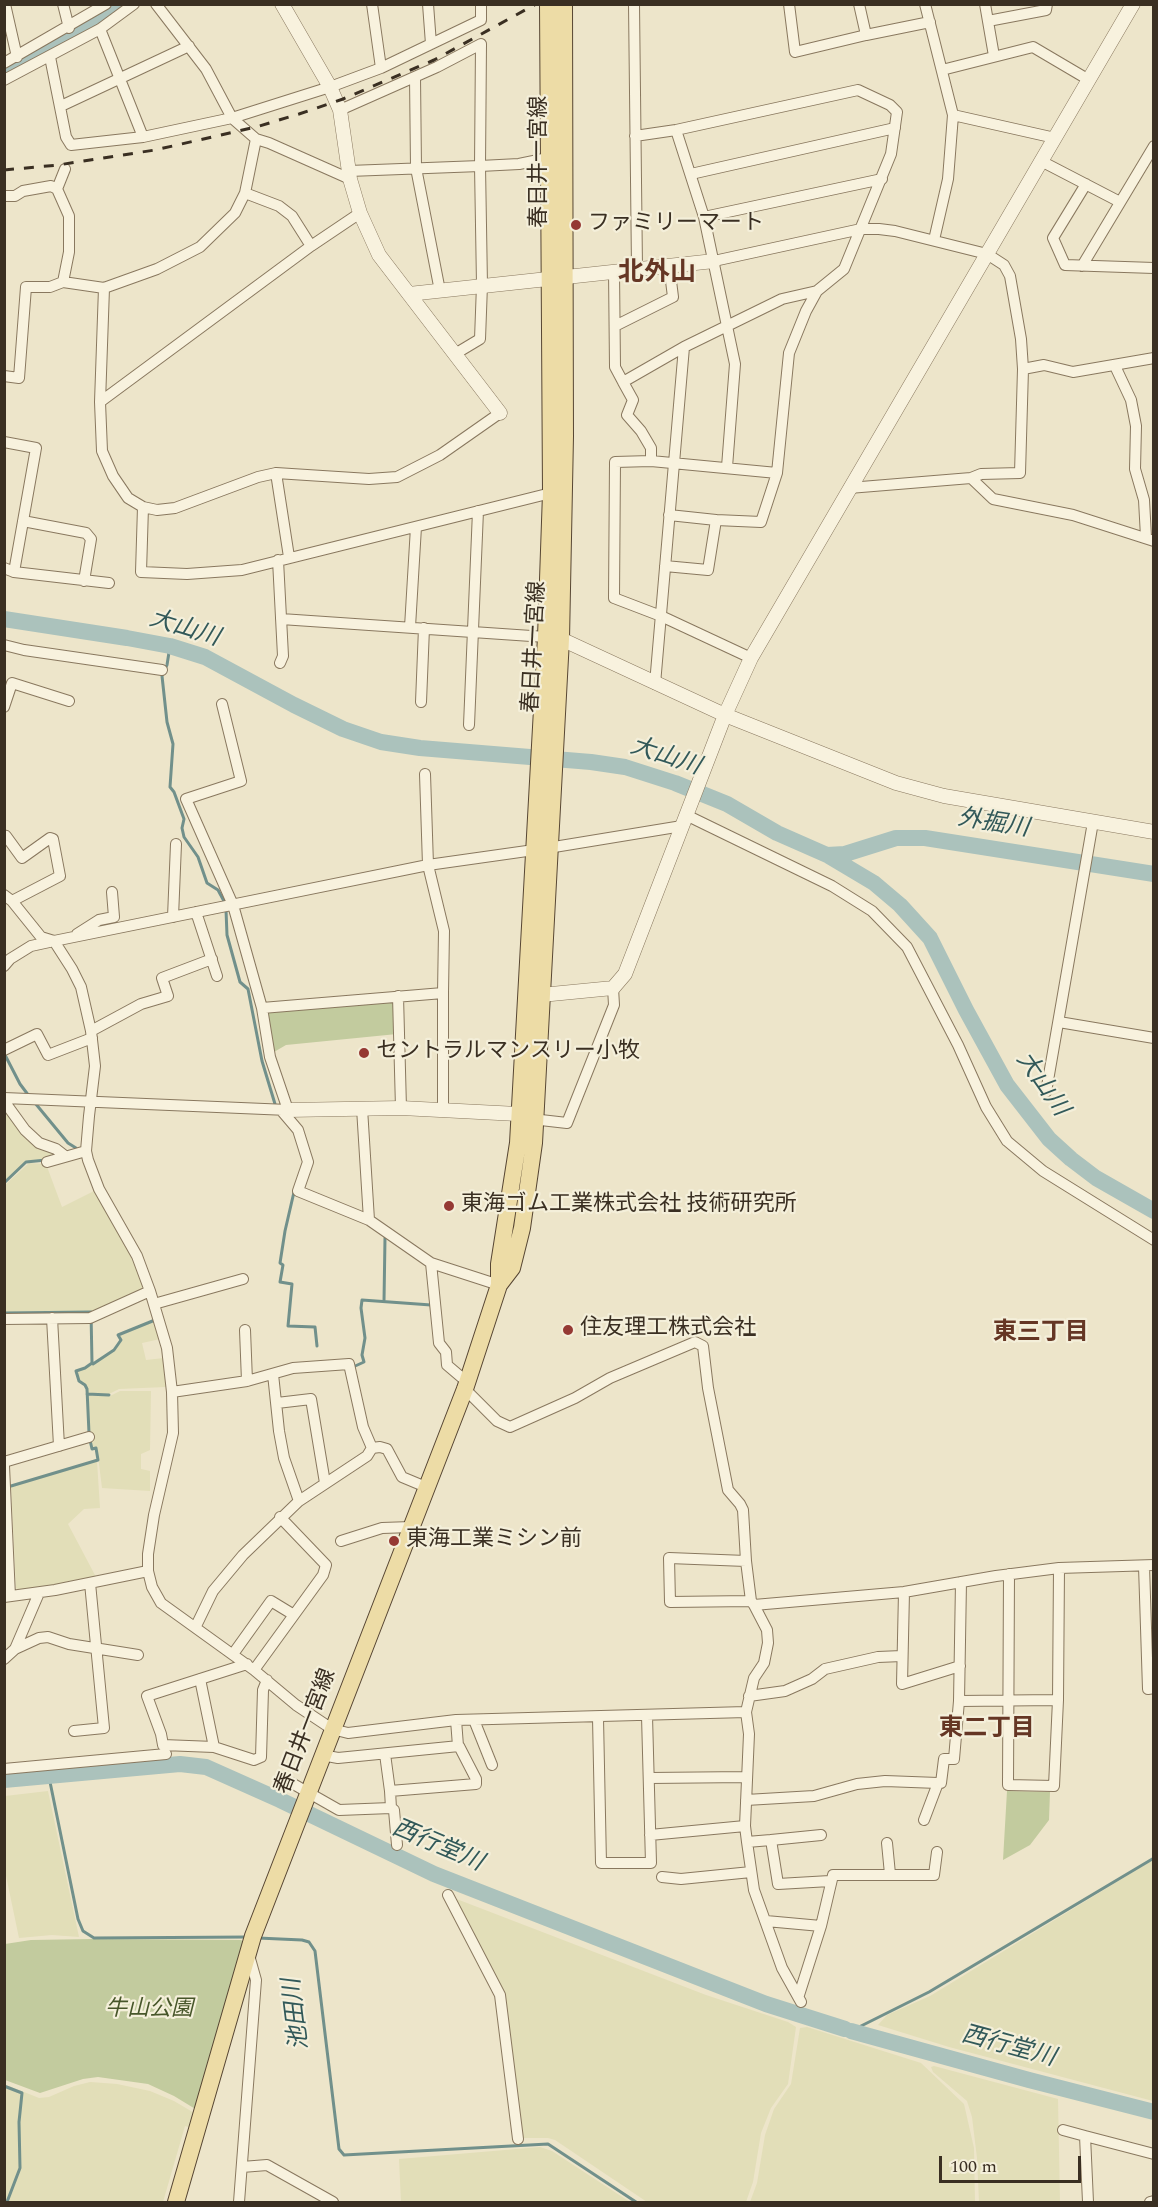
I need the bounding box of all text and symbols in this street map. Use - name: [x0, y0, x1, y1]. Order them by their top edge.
- street label: 春日井一宮線: [528, 96, 554, 228]
- place label: ファミリーマート: [588, 212, 764, 238]
- marker: ファミリーマート: [569, 218, 583, 232]
- district label: 北外山: [618, 259, 696, 291]
- street label: 春日井一宮線: [519, 580, 553, 714]
- water label: 大山川: [145, 606, 223, 654]
- water label: 大山川: [626, 733, 704, 783]
- water label: 外掘川: [955, 805, 1031, 845]
- place label: セントラルマンスリー小牧: [376, 1040, 640, 1066]
- marker: セントラルマンスリー小牧: [357, 1046, 371, 1060]
- water label: 大山川: [1009, 1047, 1073, 1123]
- place label: 東海ゴム工業株式会社 技術研究所: [461, 1193, 796, 1219]
- marker: 東海ゴム工業株式会社 技術研究所: [442, 1199, 456, 1213]
- place label: 住友理工株式会社: [580, 1317, 756, 1343]
- district label: 東三丁目: [993, 1320, 1089, 1348]
- marker: 住友理工株式会社: [561, 1323, 575, 1337]
- place label: 東海工業ミシン前: [406, 1528, 582, 1554]
- marker: 東海工業ミシン前: [387, 1534, 401, 1548]
- street label: 春日井一宮線: [271, 1666, 343, 1798]
- district label: 東二丁目: [939, 1716, 1035, 1744]
- water label: 西行堂川: [387, 1815, 487, 1879]
- water label: 池田川: [279, 1977, 317, 2051]
- park label: 牛山公園: [105, 1998, 193, 2024]
- water label: 西行堂川: [958, 2022, 1058, 2074]
- scale bar: [942, 2144, 1084, 2182]
- text: 100 m: [950, 2153, 997, 2180]

